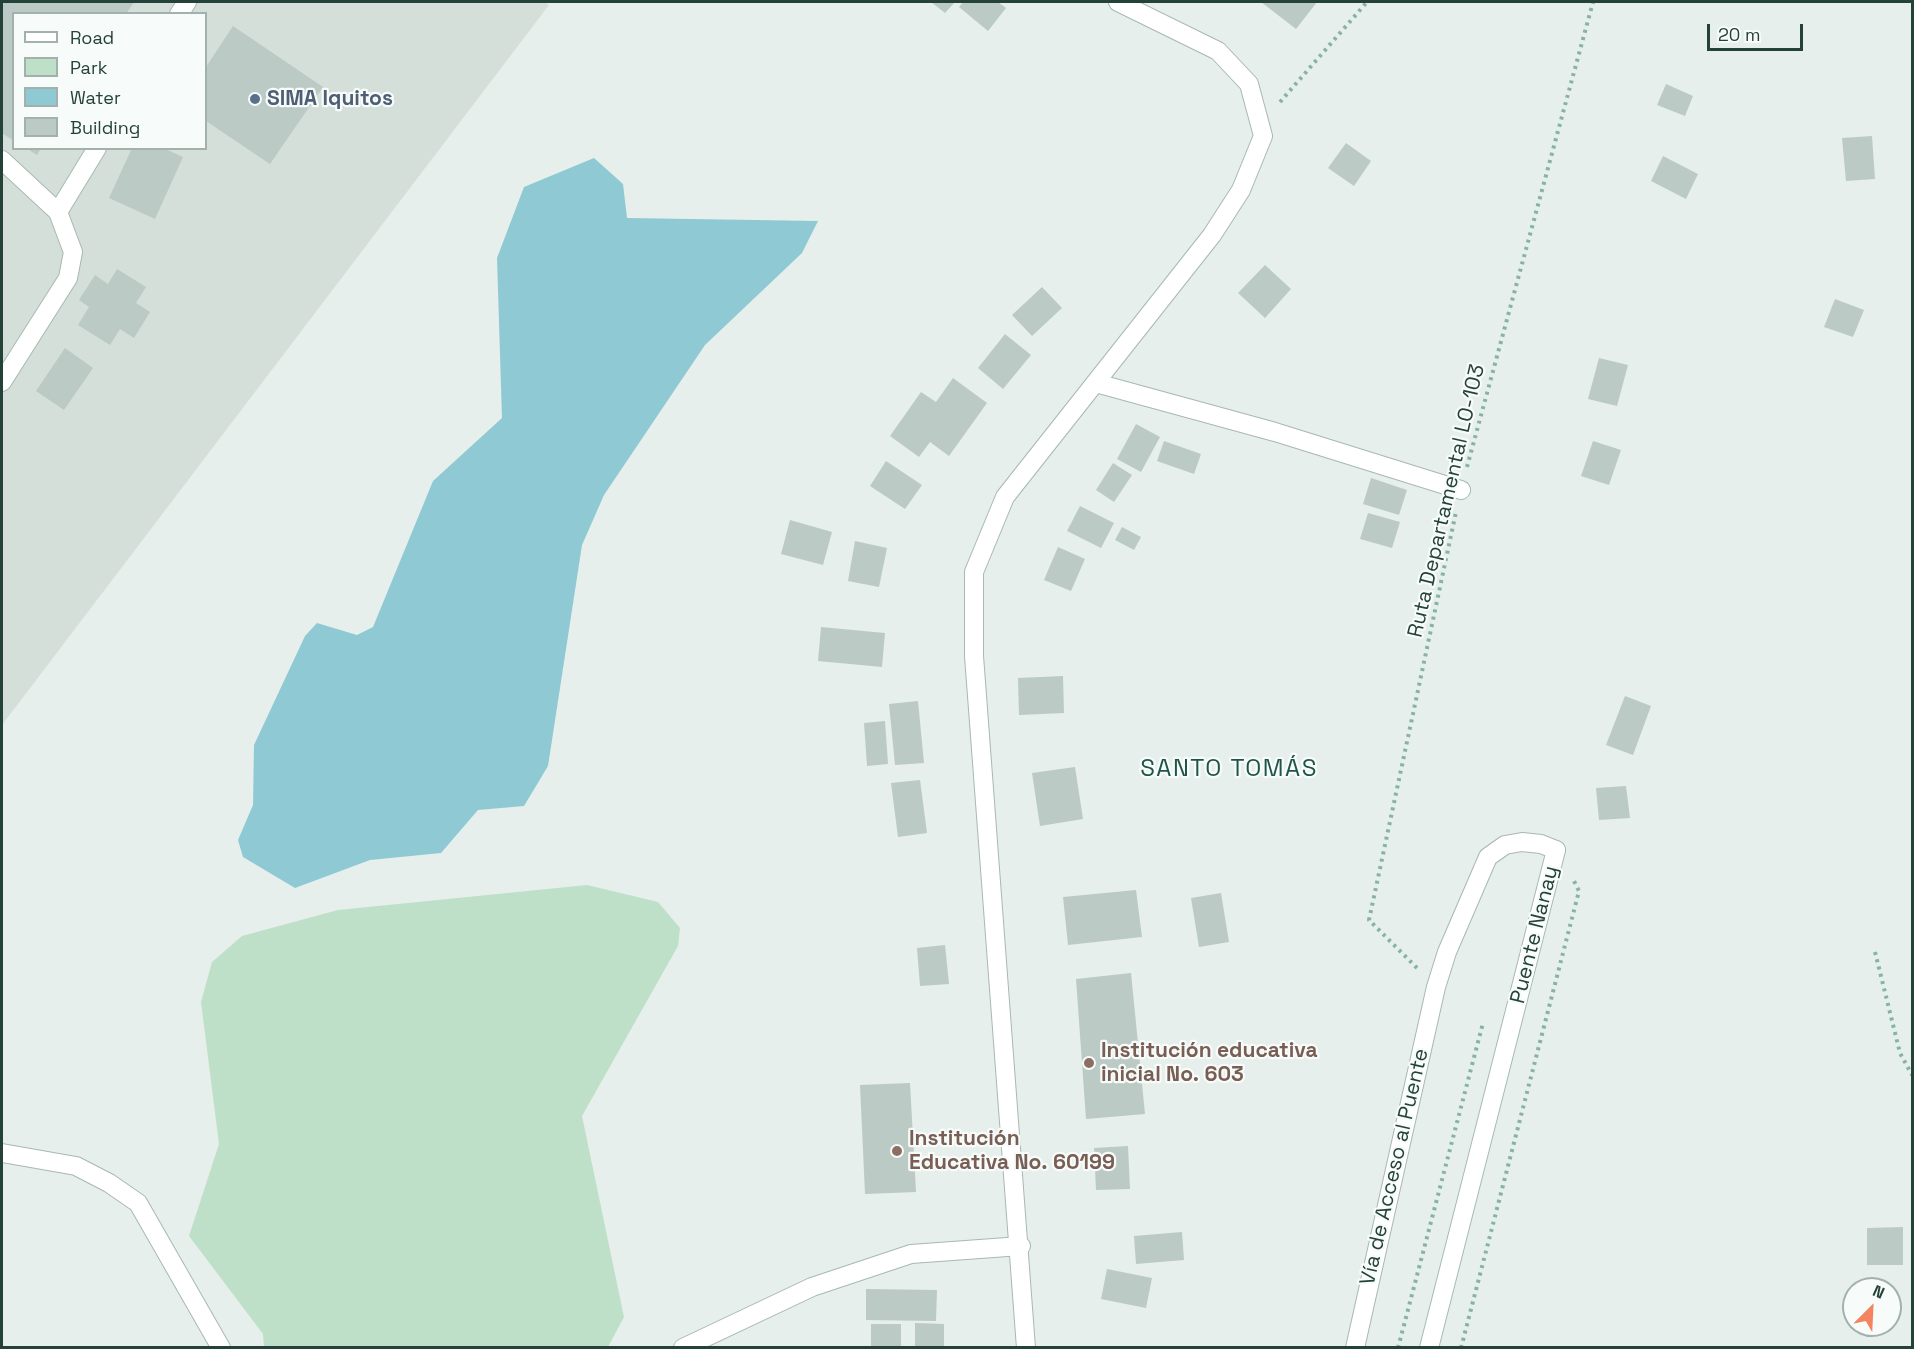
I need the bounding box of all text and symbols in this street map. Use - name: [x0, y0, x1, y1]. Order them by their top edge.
- legend: [12, 12, 207, 150]
- scale bar: [1710, 12, 1806, 50]
- text: 20 m: [1718, 23, 1761, 46]
- text: Road: [70, 26, 114, 49]
- text: Park: [70, 56, 107, 79]
- text: Water: [70, 86, 121, 109]
- place label: SIMA Iquitos: [267, 86, 393, 112]
- marker: SIMA Iquitos: [248, 92, 262, 106]
- text: Building: [70, 116, 140, 139]
- street label: Ruta Departamental LO-103: [1403, 362, 1491, 640]
- district label: SANTO TOMÁS: [1140, 755, 1318, 783]
- street label: Puente Nanay: [1506, 863, 1564, 1007]
- place label: Institución educativa inicial No. 603: [1101, 1038, 1318, 1088]
- street label: Vía de Acceso al Puente: [1356, 1046, 1434, 1288]
- marker: Institución educativa inicial No. 603: [1082, 1056, 1096, 1070]
- place label: Institución Educativa No. 60199: [909, 1126, 1115, 1176]
- marker: Institución Educativa No. 60199: [890, 1144, 904, 1158]
- north arrow: [1842, 1277, 1902, 1337]
- text: N: [1870, 1280, 1888, 1304]

